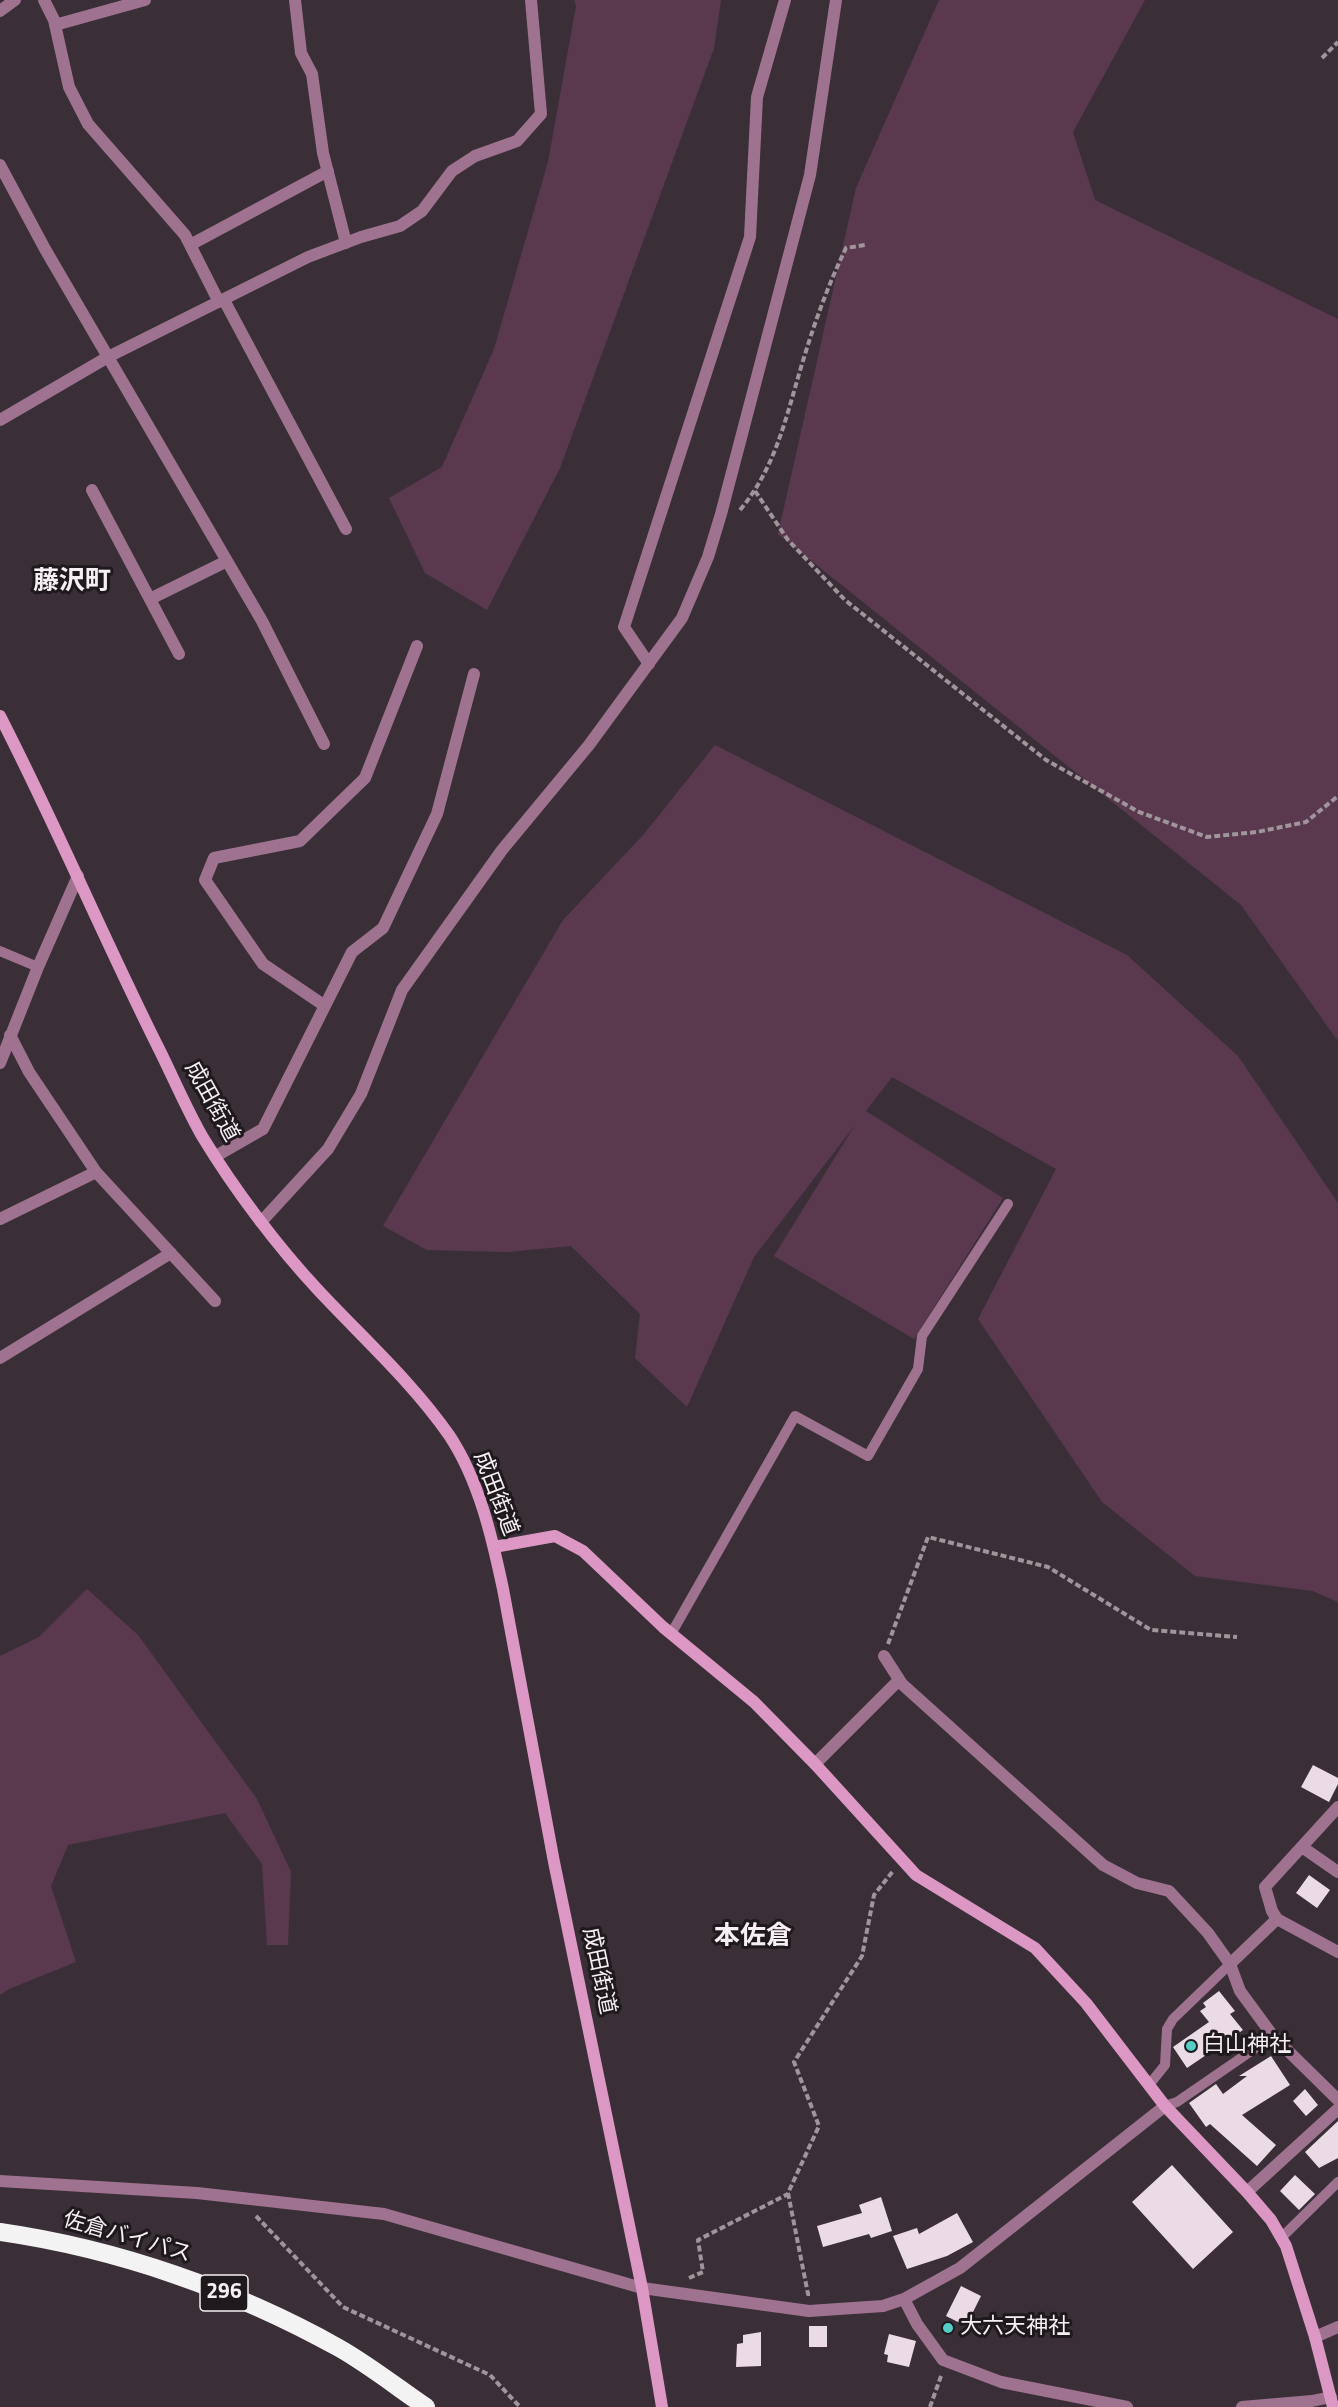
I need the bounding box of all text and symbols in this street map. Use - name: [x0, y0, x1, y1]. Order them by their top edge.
- district label: 藤沢町: [33, 567, 111, 599]
- street label: 成田街道: [178, 1057, 244, 1147]
- street label: 成田街道: [467, 1448, 523, 1540]
- district label: 本佐倉: [714, 1922, 792, 1954]
- street label: 成田街道: [576, 1925, 620, 2017]
- place label: 白山神社: [1203, 2033, 1291, 2059]
- marker: 白山神社: [1184, 2039, 1198, 2053]
- street label: 佐倉バイパス: [60, 2207, 194, 2269]
- road number: 296: [200, 2275, 248, 2311]
- place label: 大六天神社: [960, 2315, 1070, 2341]
- marker: 大六天神社: [941, 2321, 955, 2335]

